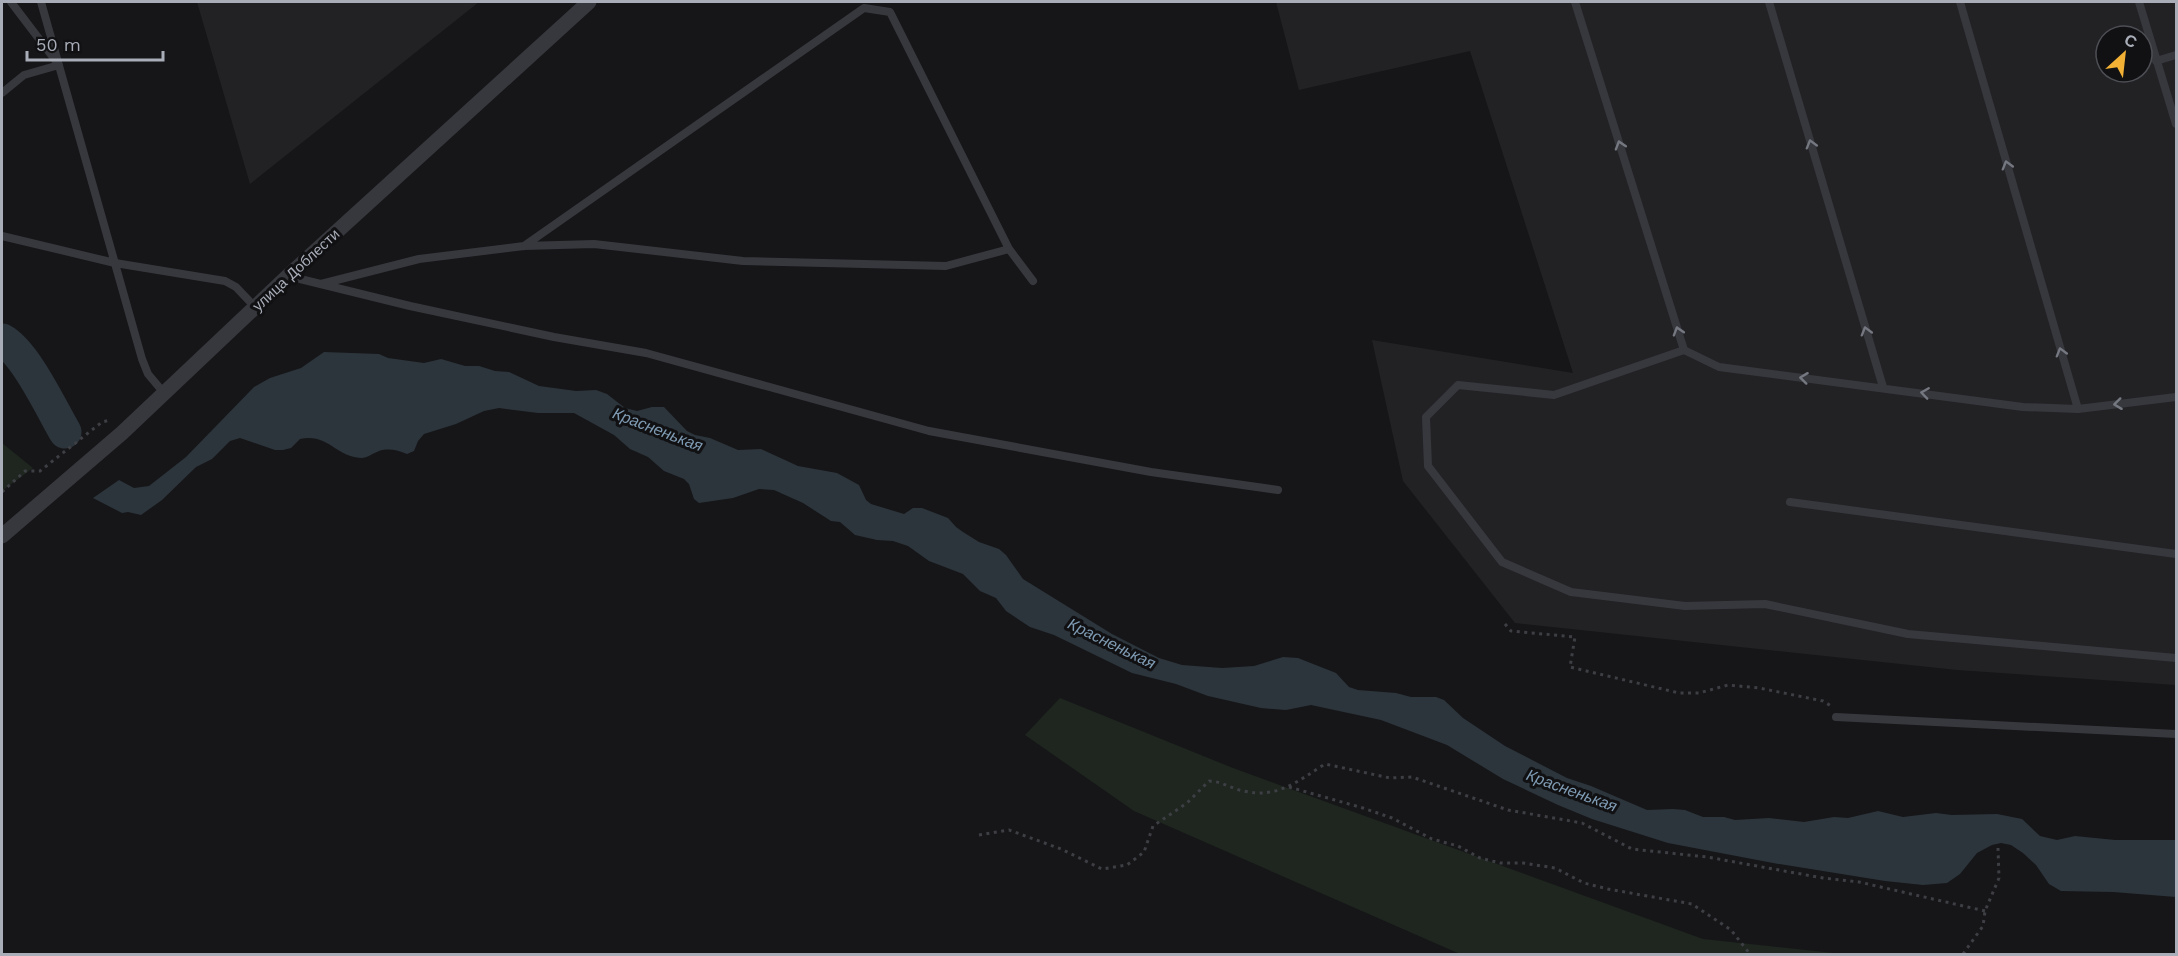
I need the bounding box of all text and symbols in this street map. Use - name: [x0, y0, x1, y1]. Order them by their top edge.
- scale bar: [27, 24, 164, 62]
- north arrow: [2094, 24, 2154, 84]
- text: С: [2121, 30, 2140, 52]
- text: 50 m: [36, 34, 81, 55]
- one-way arrow: [1806, 139, 1818, 150]
- one-way arrow: [1615, 140, 1627, 151]
- one-way arrow: [2002, 160, 2015, 170]
- street label: улица Доблести: [249, 225, 343, 315]
- one-way arrow: [1861, 326, 1873, 337]
- one-way arrow: [1673, 327, 1685, 337]
- one-way arrow: [2056, 347, 2069, 357]
- one-way arrow: [1799, 372, 1808, 384]
- one-way arrow: [1920, 388, 1929, 400]
- one-way arrow: [2114, 397, 2123, 410]
- water label: Красненькая: [610, 404, 706, 456]
- water label: Красненькая: [1065, 614, 1159, 673]
- water label: Красненькая: [1524, 765, 1620, 816]

